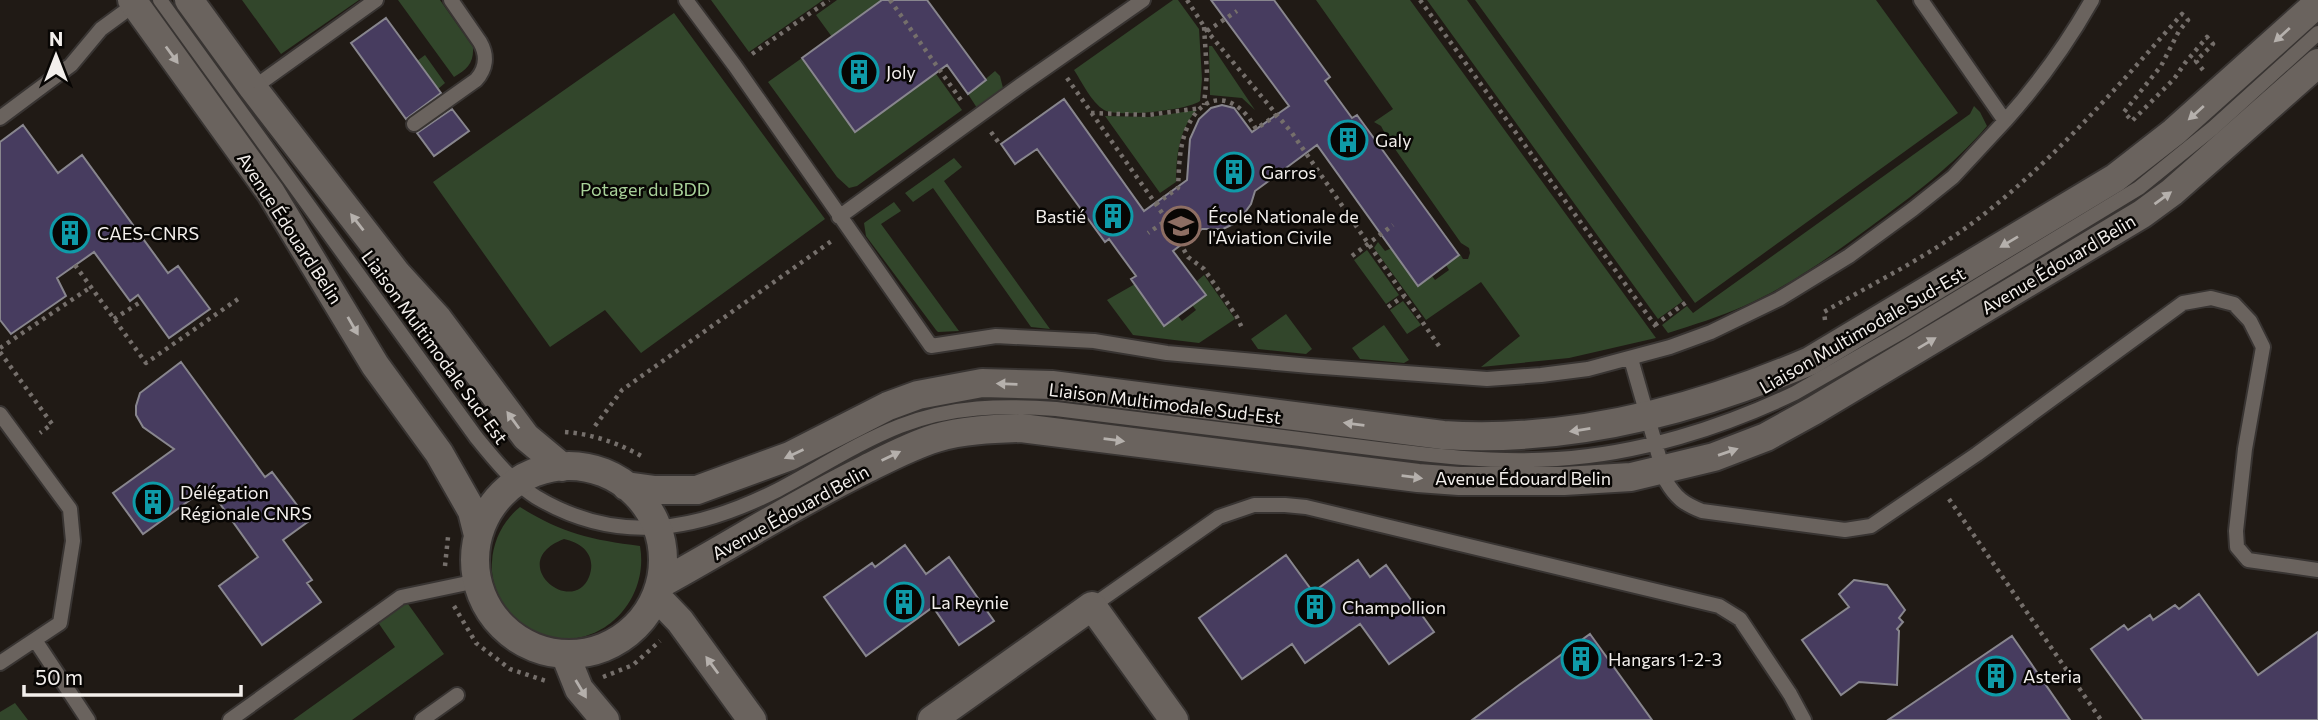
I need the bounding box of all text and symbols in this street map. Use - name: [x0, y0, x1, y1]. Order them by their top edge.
- north arrow: [21, 21, 91, 91]
- text: N: [49, 27, 63, 50]
- one-way arrow: [2273, 27, 2291, 43]
- one-way arrow: [165, 46, 179, 64]
- building icon: Joly: [838, 51, 880, 93]
- place label: Joly: [886, 61, 916, 83]
- one-way arrow: [2188, 104, 2205, 120]
- building icon: Galy: [1327, 119, 1369, 161]
- place label: Galy: [1375, 129, 1412, 151]
- street label: Avenue Édouard Belin: [233, 148, 347, 308]
- building icon: Garros: [1213, 151, 1255, 193]
- place label: Garros: [1261, 161, 1316, 183]
- park label: Potager du BDD: [580, 178, 710, 200]
- one-way arrow: [2154, 192, 2172, 206]
- building icon: Bastié: [1092, 195, 1134, 237]
- place label: Bastié: [1035, 205, 1086, 227]
- school or university icon: École Nationale de l'Aviation Civile: [1160, 205, 1202, 247]
- place label: École Nationale de l'Aviation Civile: [1208, 205, 1359, 248]
- street label: Avenue Édouard Belin: [1977, 209, 2139, 319]
- building icon: CAES-CNRS: [49, 212, 91, 254]
- one-way arrow: [349, 214, 364, 232]
- place label: CAES-CNRS: [97, 222, 199, 244]
- one-way arrow: [2000, 236, 2019, 248]
- street label: Liaison Multimodale Sud-Est: [357, 246, 513, 448]
- street label: Liaison Multimodale Sud-Est: [1755, 262, 1969, 398]
- one-way arrow: [346, 317, 359, 336]
- one-way arrow: [1918, 336, 1937, 349]
- one-way arrow: [995, 378, 1017, 389]
- street label: Liaison Multimodale Sud-Est: [1048, 378, 1282, 428]
- one-way arrow: [506, 411, 520, 429]
- one-way arrow: [1343, 418, 1365, 429]
- one-way arrow: [1569, 424, 1591, 435]
- one-way arrow: [1103, 434, 1125, 445]
- one-way arrow: [1718, 446, 1739, 457]
- one-way arrow: [784, 448, 804, 460]
- one-way arrow: [881, 451, 901, 462]
- street label: Avenue Édouard Belin: [708, 460, 872, 564]
- street label: Avenue Édouard Belin: [1435, 467, 1611, 489]
- one-way arrow: [1401, 472, 1423, 483]
- building icon: Délégation Régionale CNRS: [132, 481, 174, 523]
- place label: Délégation Régionale CNRS: [180, 481, 312, 524]
- building icon: La Reynie: [883, 581, 925, 623]
- building icon: Champollion: [1294, 586, 1336, 628]
- place label: La Reynie: [931, 591, 1009, 613]
- place label: Champollion: [1342, 596, 1446, 618]
- building icon: Hangars 1-2-3: [1560, 638, 1602, 680]
- place label: Hangars 1-2-3: [1608, 648, 1722, 670]
- scale bar: [24, 654, 242, 698]
- building icon: Asteria: [1975, 655, 2017, 697]
- one-way arrow: [705, 656, 719, 674]
- text: 50 m: [35, 664, 83, 689]
- place label: Asteria: [2023, 665, 2082, 687]
- one-way arrow: [575, 679, 587, 698]

